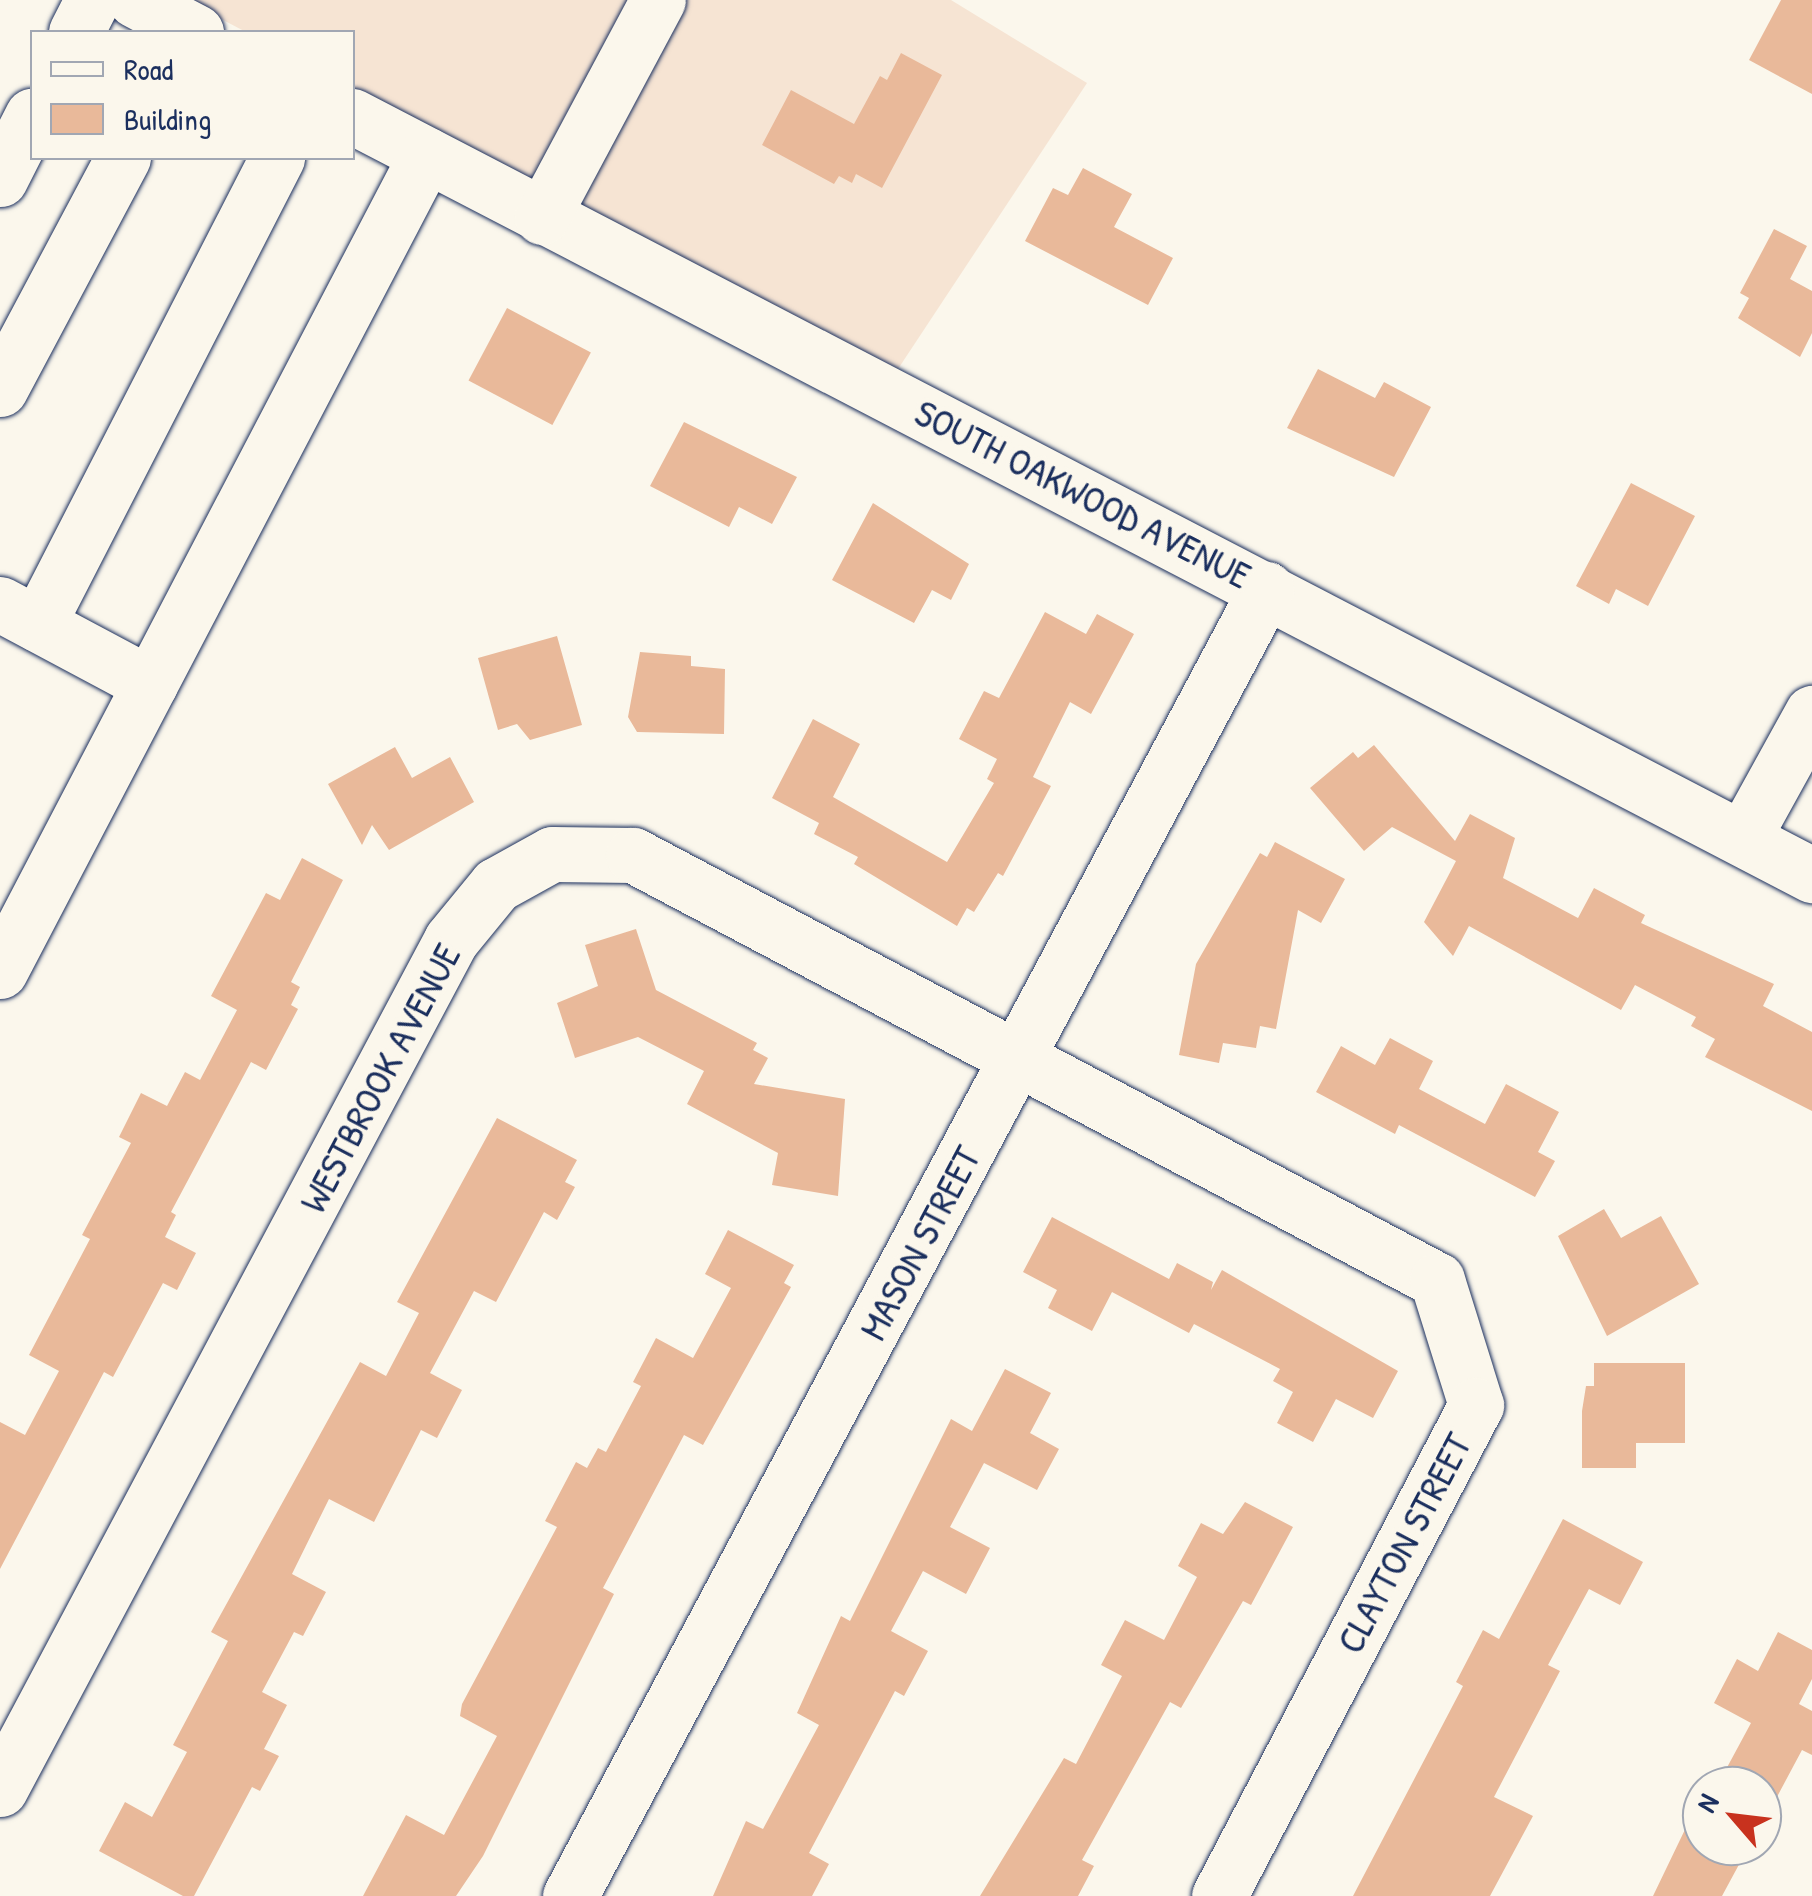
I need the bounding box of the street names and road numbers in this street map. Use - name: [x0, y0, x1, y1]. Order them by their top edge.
- street label: SOUTH OAKWOOD AVENUE: [908, 390, 1258, 598]
- street label: WESTBROOK AVENUE: [290, 936, 470, 1220]
- street label: MASON STREET: [850, 1138, 990, 1348]
- street label: CLAYTON STREET: [1327, 1425, 1481, 1661]

